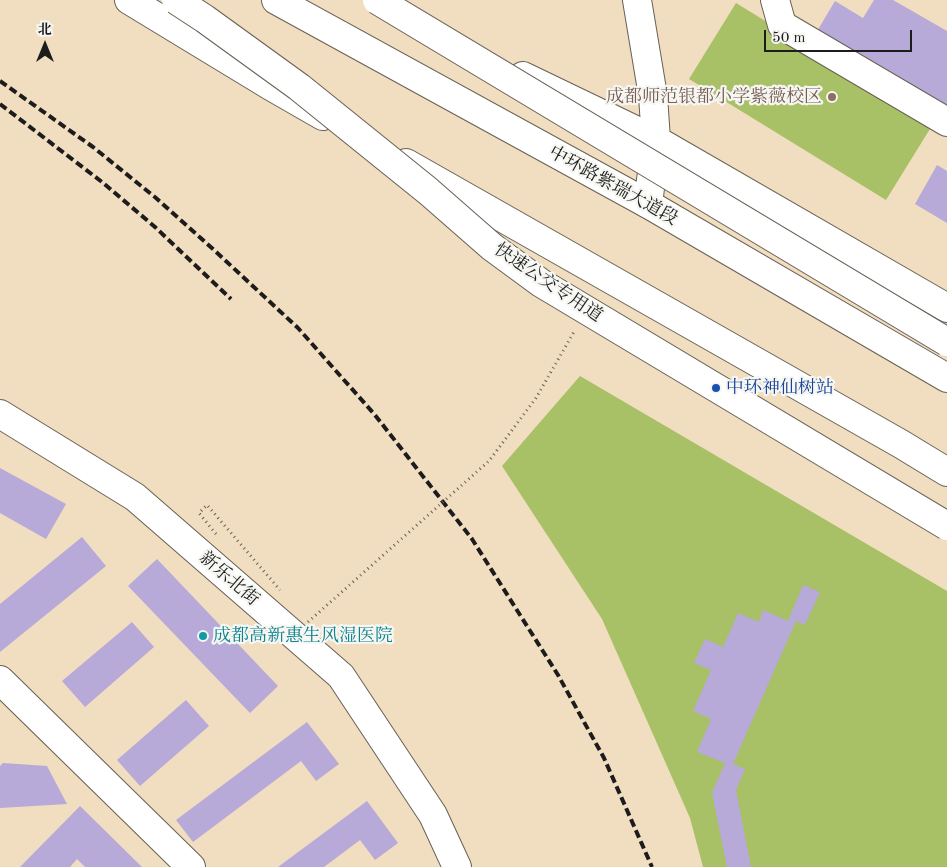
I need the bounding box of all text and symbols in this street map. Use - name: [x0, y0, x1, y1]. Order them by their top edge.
- north arrow: [20, 20, 70, 70]
- scale bar: [767, 20, 914, 52]
- text: 北: [38, 23, 52, 37]
- text: 50 m: [772, 31, 806, 46]
- place label: 成都师范银都小学紫薇校区: [606, 86, 822, 108]
- marker: 成都师范银都小学紫薇校区: [826, 91, 838, 103]
- street label: 中环路紫瑞大道段: [545, 142, 681, 230]
- street label: 快速公交专用道: [490, 239, 606, 327]
- place label: 中环神仙树站: [726, 377, 834, 399]
- marker: 中环神仙树站: [710, 382, 722, 394]
- street label: 新乐北街: [195, 547, 263, 611]
- place label: 成都高新惠生风湿医院: [213, 625, 393, 647]
- marker: 成都高新惠生风湿医院: [197, 630, 209, 642]

